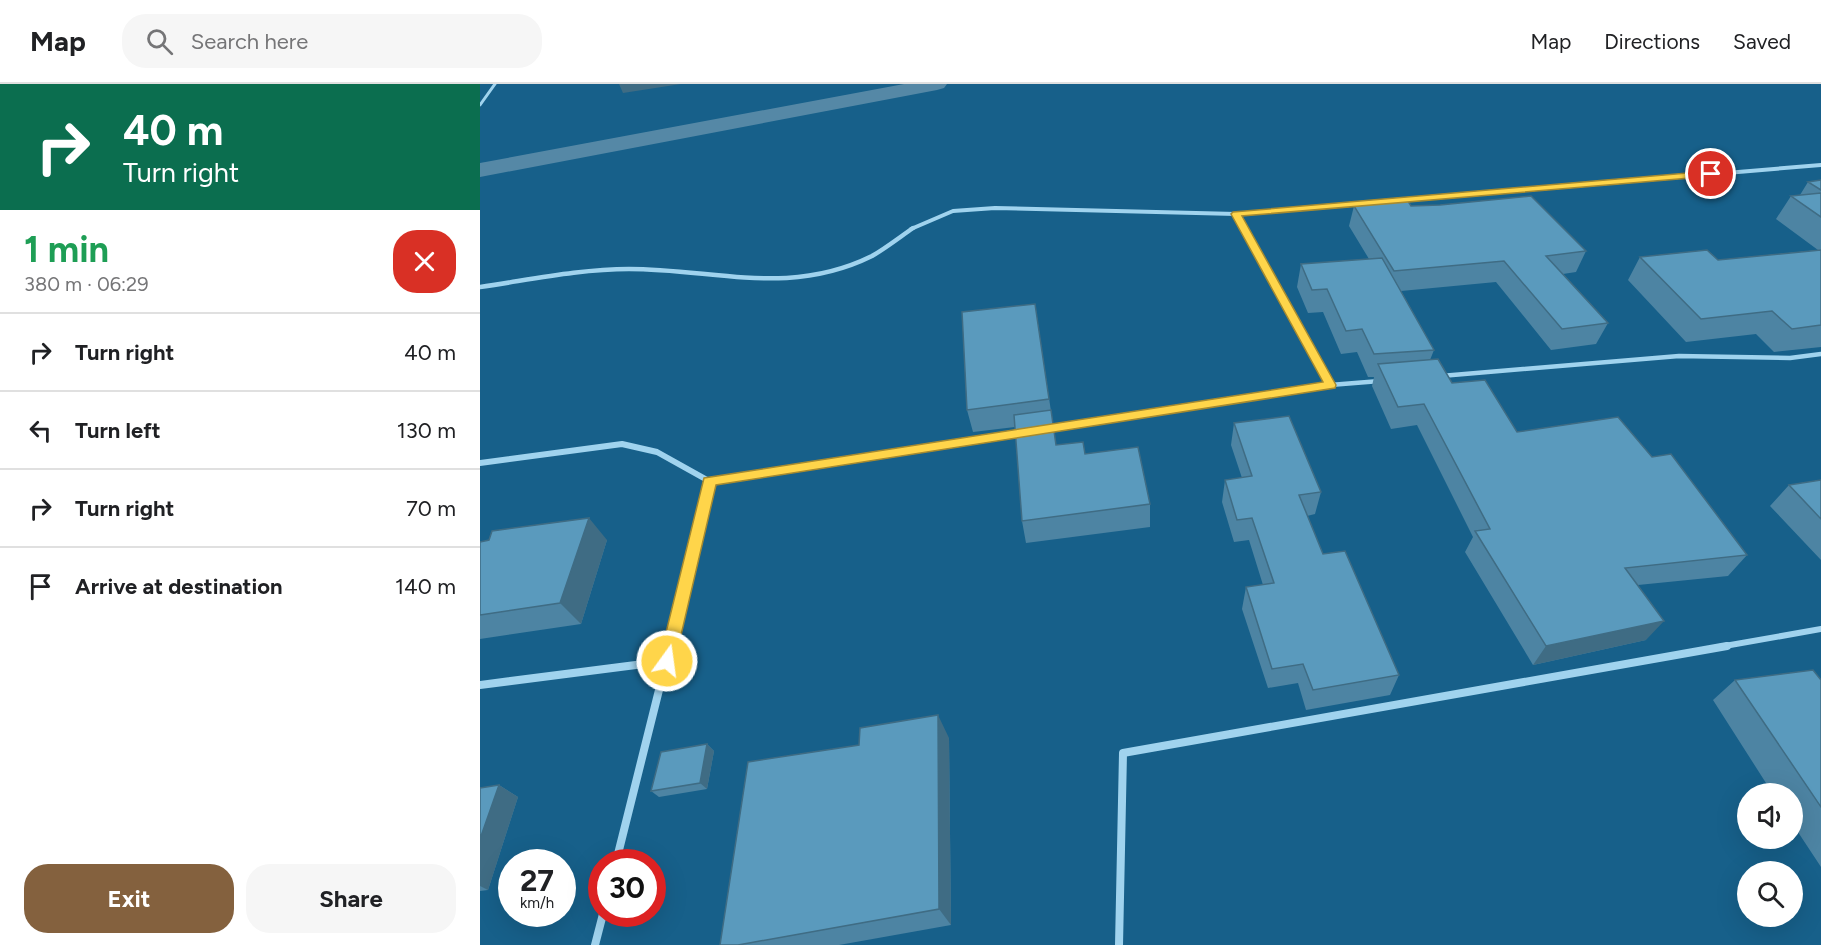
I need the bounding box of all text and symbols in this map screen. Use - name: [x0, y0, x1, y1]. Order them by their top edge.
- search box: [122, 14, 542, 68]
- text: Map: [30, 24, 86, 58]
- icon: search: [143, 25, 176, 58]
- text: Search here: [191, 28, 308, 55]
- text: Map: [1530, 29, 1571, 54]
- text: Directions: [1604, 29, 1700, 54]
- text: Saved: [1733, 29, 1791, 54]
- text: 40 m: [123, 105, 223, 156]
- icon: right: [24, 108, 102, 186]
- pin: [1685, 148, 1736, 199]
- text: Turn right: [123, 156, 239, 189]
- icon: arrive: [1694, 157, 1727, 190]
- text: 1 min: [24, 228, 109, 271]
- button: close: [393, 230, 456, 293]
- text: 380 m · 06:29: [24, 272, 149, 296]
- icon: right: [24, 336, 57, 369]
- text: Turn right: [75, 339, 174, 366]
- text: 40 m: [404, 339, 456, 366]
- icon: left: [24, 414, 57, 447]
- text: Turn left: [75, 417, 161, 444]
- text: 130 m: [397, 417, 456, 444]
- icon: right: [24, 492, 57, 525]
- text: Turn right: [75, 495, 174, 522]
- text: 70 m: [406, 495, 456, 522]
- icon: arrive: [24, 570, 57, 603]
- text: Arrive at destination: [75, 573, 283, 600]
- text: 140 m: [395, 573, 456, 600]
- position arrow: [635, 629, 699, 693]
- map controls: [1737, 783, 1803, 927]
- button: sound: [1737, 783, 1803, 849]
- speed limit sign: 30: [588, 849, 666, 927]
- button: search: [1737, 861, 1803, 927]
- text: 27: [520, 862, 554, 899]
- button: Exit: [24, 864, 234, 933]
- button: Share: [246, 864, 456, 933]
- text: km/h: [520, 894, 554, 912]

